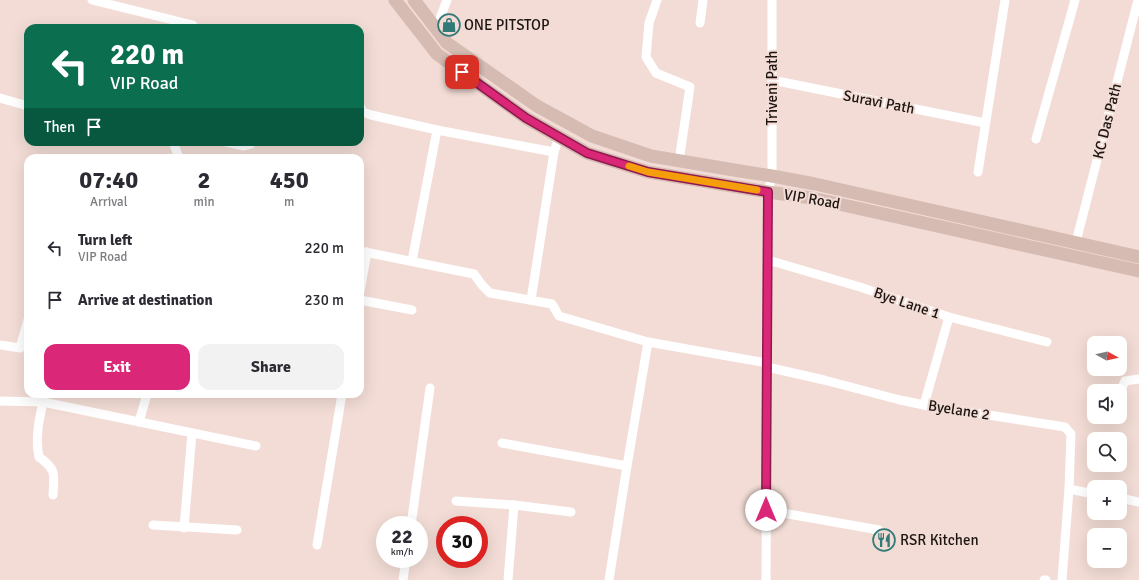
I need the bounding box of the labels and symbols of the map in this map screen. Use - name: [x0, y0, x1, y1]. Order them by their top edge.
- shop icon: ONE PITSTOP: [436, 12, 462, 38]
- place label: ONE PITSTOP: [464, 16, 549, 34]
- street label: Triveni Path: [763, 50, 781, 126]
- pin: [445, 55, 479, 89]
- street label: KC Das Path: [1089, 81, 1125, 161]
- street label: Suravi Path: [842, 86, 916, 118]
- street label: VIP Road: [782, 185, 842, 213]
- street label: Bye Lane 1: [872, 283, 942, 323]
- north arrow: [1087, 336, 1127, 376]
- street label: Byelane 2: [927, 396, 991, 424]
- position arrow: [745, 489, 787, 531]
- speed limit sign: 30: [436, 516, 488, 568]
- restaurant icon: RSR Kitchen: [871, 527, 897, 553]
- place label: RSR Kitchen: [900, 531, 979, 549]

